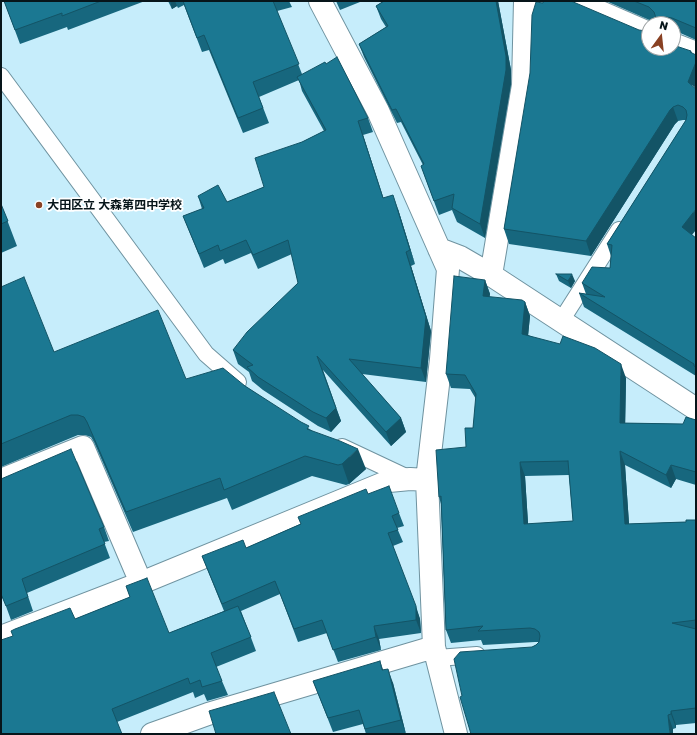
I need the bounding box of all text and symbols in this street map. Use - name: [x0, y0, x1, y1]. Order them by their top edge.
- north arrow: [641, 16, 681, 56]
- text: N: [658, 18, 670, 32]
- place label: 大田区立 大森第四中学校: [47, 198, 182, 212]
- marker: 大田区立 大森第四中学校: [34, 200, 44, 210]

